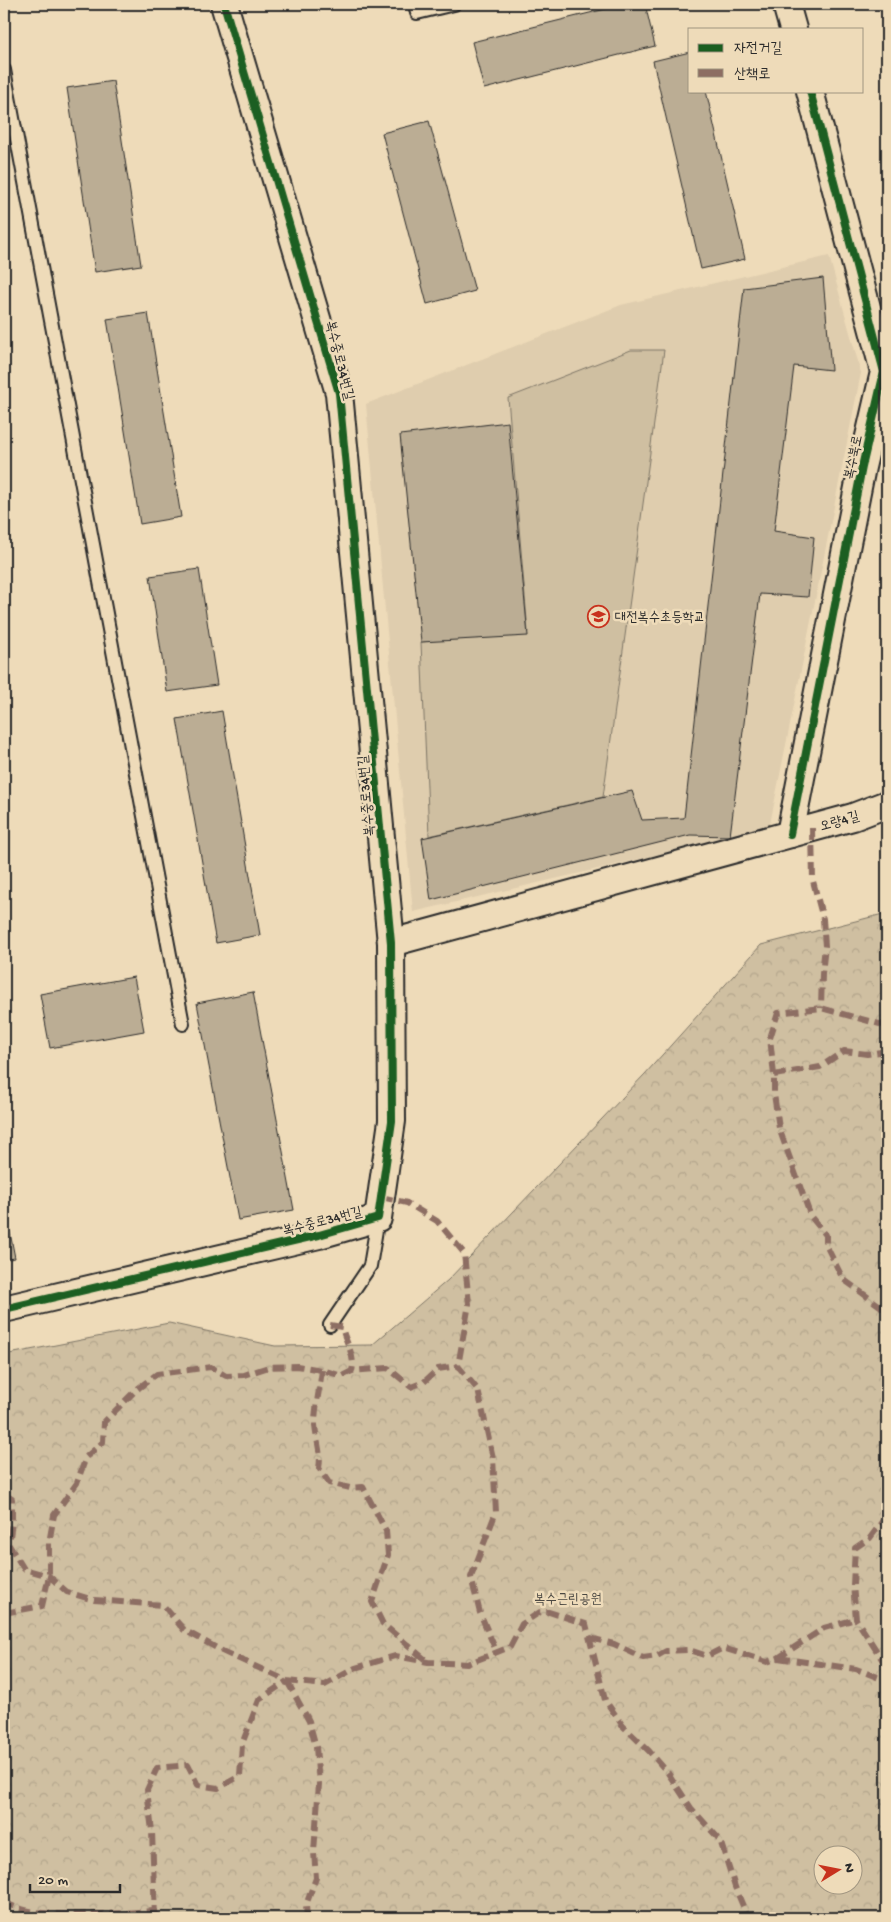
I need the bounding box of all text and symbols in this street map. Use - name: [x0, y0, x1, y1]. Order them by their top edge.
- legend: [688, 28, 864, 92]
- text: 자전거길: [734, 40, 782, 58]
- text: 산책로: [734, 66, 770, 84]
- street label: 복수중로34번길: [320, 319, 357, 403]
- street label: 복수북로: [841, 434, 867, 481]
- school or university icon: 대전복수초등학교: [587, 604, 611, 628]
- place label: 대전복수초등학교: [615, 610, 705, 627]
- street label: 복수중로34번길: [355, 754, 380, 837]
- street label: 오량4길: [818, 808, 862, 836]
- street label: 복수중로34번길: [281, 1204, 365, 1241]
- park label: 복수근린공원: [534, 1592, 602, 1609]
- north arrow: [814, 1844, 864, 1894]
- scale bar: [30, 1862, 120, 1894]
- text: N: [839, 1862, 858, 1874]
- text: 20 m: [38, 1872, 68, 1890]

